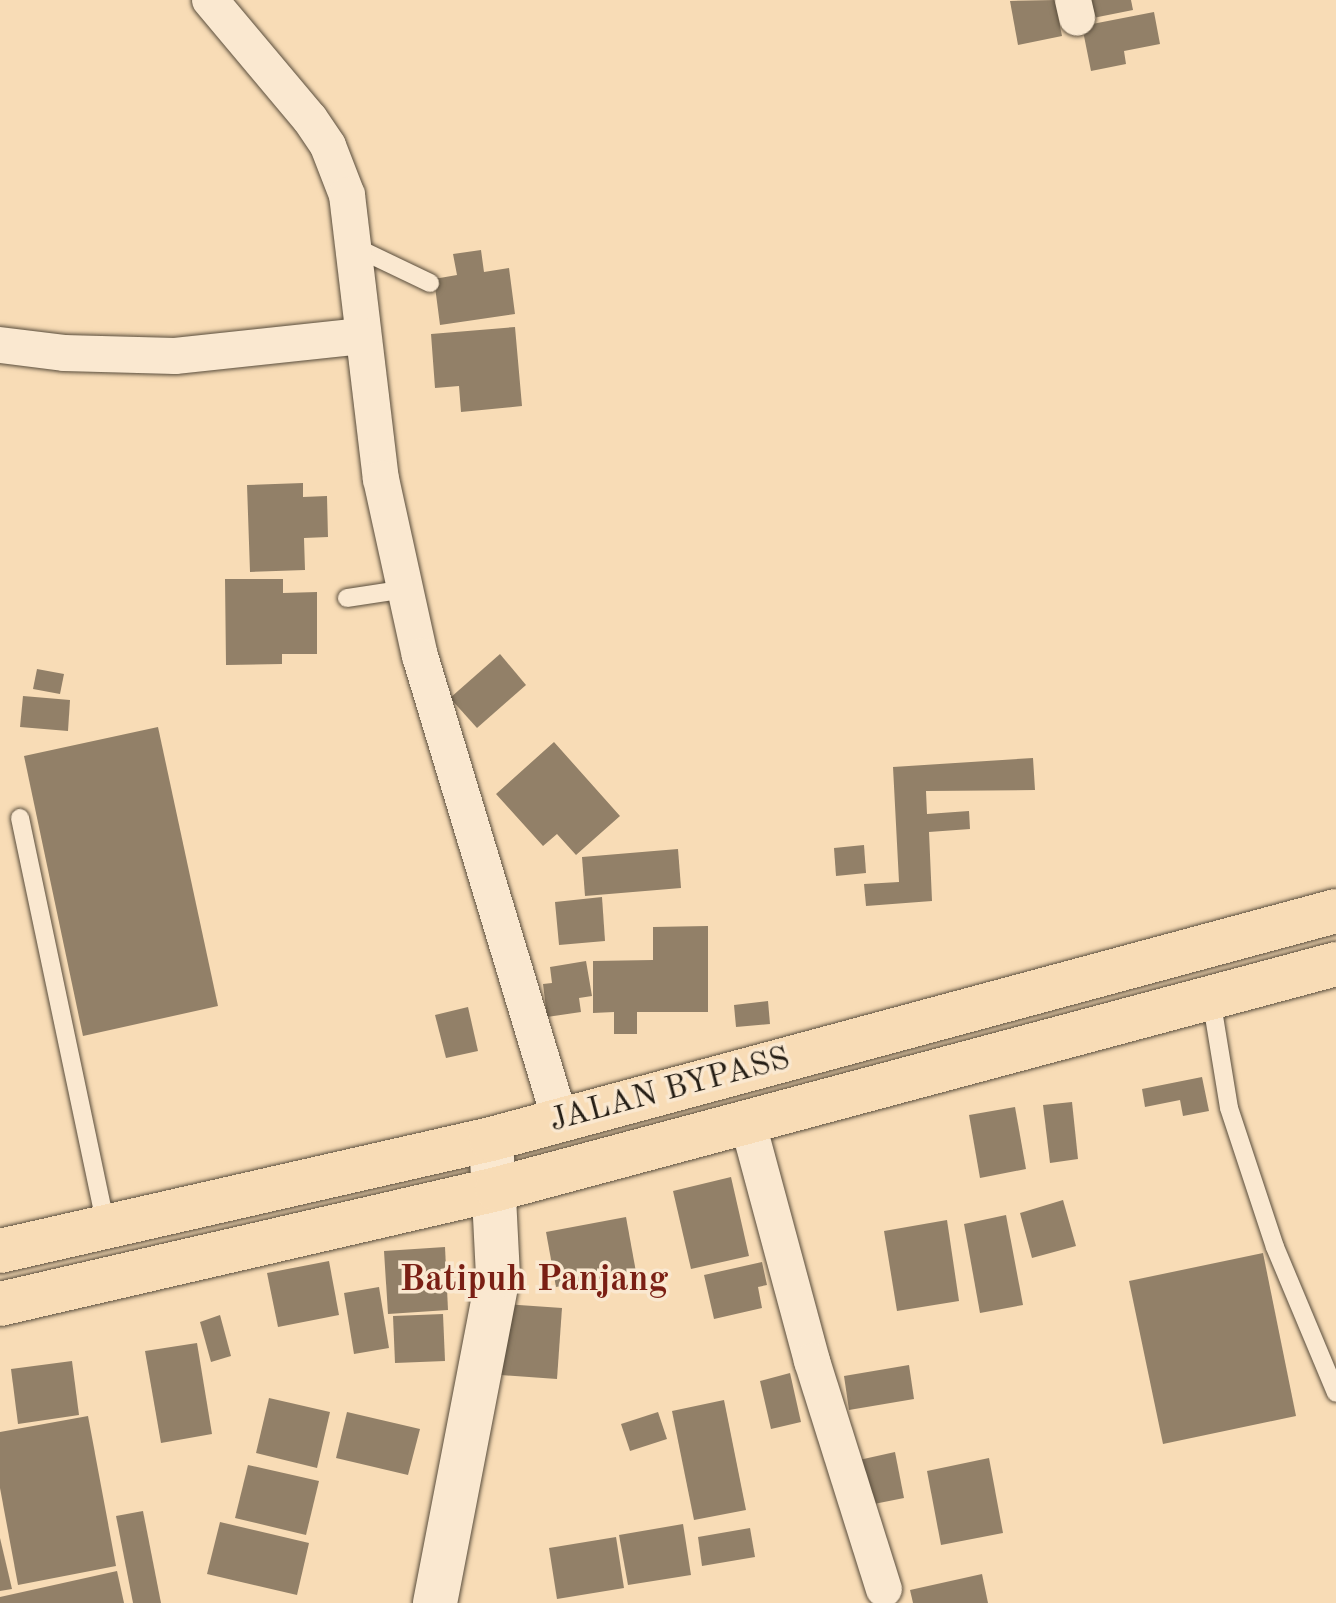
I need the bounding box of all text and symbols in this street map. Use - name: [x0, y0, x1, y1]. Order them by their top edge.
- street label: JALAN BYPASS: [546, 1041, 794, 1141]
- district label: Batipuh Panjang: [400, 1260, 668, 1304]

